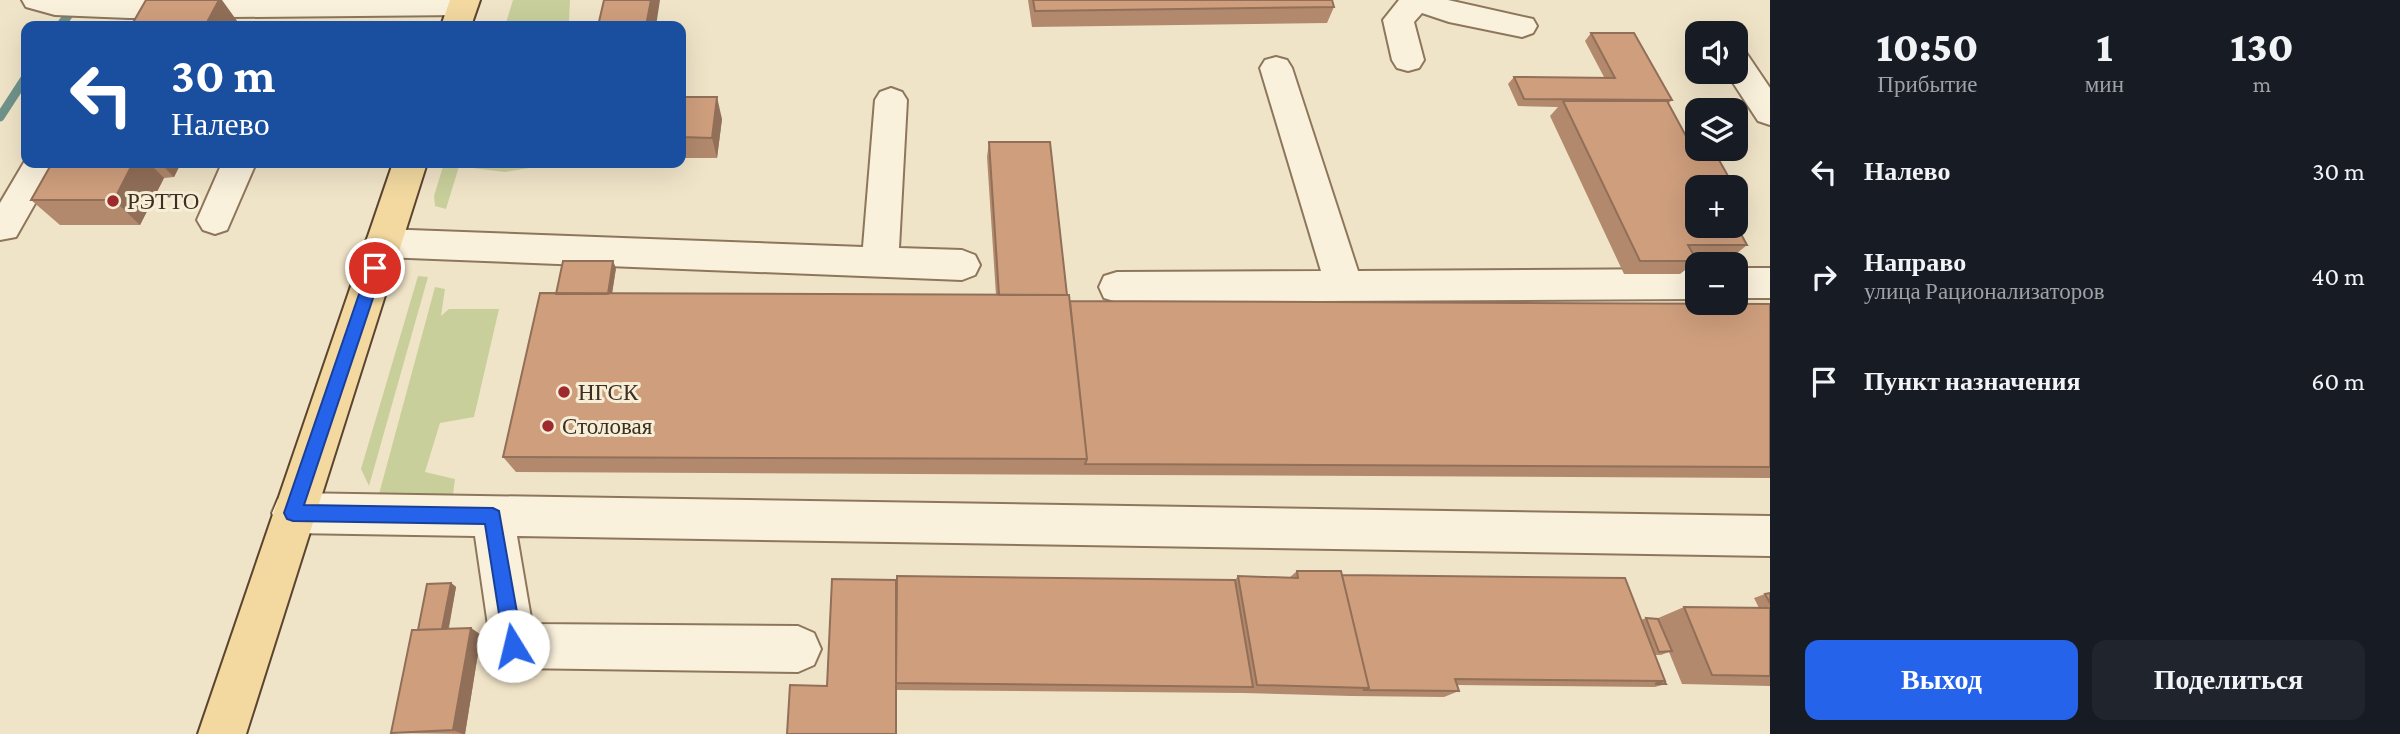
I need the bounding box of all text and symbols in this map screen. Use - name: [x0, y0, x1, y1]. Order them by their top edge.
- map controls: [1685, 21, 1748, 315]
- button: sound: [1685, 21, 1748, 84]
- text: 10:50: [1876, 23, 1979, 70]
- text: 1: [2096, 23, 2113, 70]
- text: 130: [2230, 23, 2294, 70]
- text: 30 m: [171, 48, 276, 103]
- icon: left: [56, 49, 147, 140]
- text: Прибытие: [1877, 71, 1977, 97]
- text: мин: [2085, 71, 2124, 97]
- text: m: [2253, 71, 2271, 97]
- button: layers: [1685, 98, 1748, 161]
- text: Налево: [171, 106, 270, 142]
- icon: left: [1805, 153, 1843, 191]
- text: Налево: [1864, 157, 1950, 186]
- text: 30 m: [2312, 157, 2365, 186]
- button: +: [1685, 175, 1748, 238]
- place label: РЭТТО: [127, 188, 199, 214]
- marker: РЭТТО: [105, 193, 121, 209]
- pin: [345, 238, 405, 298]
- text: Направо: [1864, 248, 1966, 277]
- icon: arrive: [356, 249, 394, 287]
- button: −: [1685, 252, 1748, 315]
- icon: right: [1805, 258, 1843, 296]
- text: 40 m: [2311, 262, 2365, 291]
- text: улица Рационализаторов: [1864, 278, 2105, 304]
- icon: arrive: [1805, 363, 1843, 401]
- text: Пункт назначения: [1864, 367, 2081, 396]
- text: 60 m: [2311, 367, 2365, 396]
- place label: НГСК: [578, 379, 639, 405]
- marker: НГСК: [556, 384, 572, 400]
- place label: Столовая: [562, 413, 653, 439]
- marker: Столовая: [540, 418, 556, 434]
- position arrow: [476, 609, 550, 683]
- button: Выход: [1805, 640, 2078, 720]
- button: Поделиться: [2092, 640, 2365, 720]

